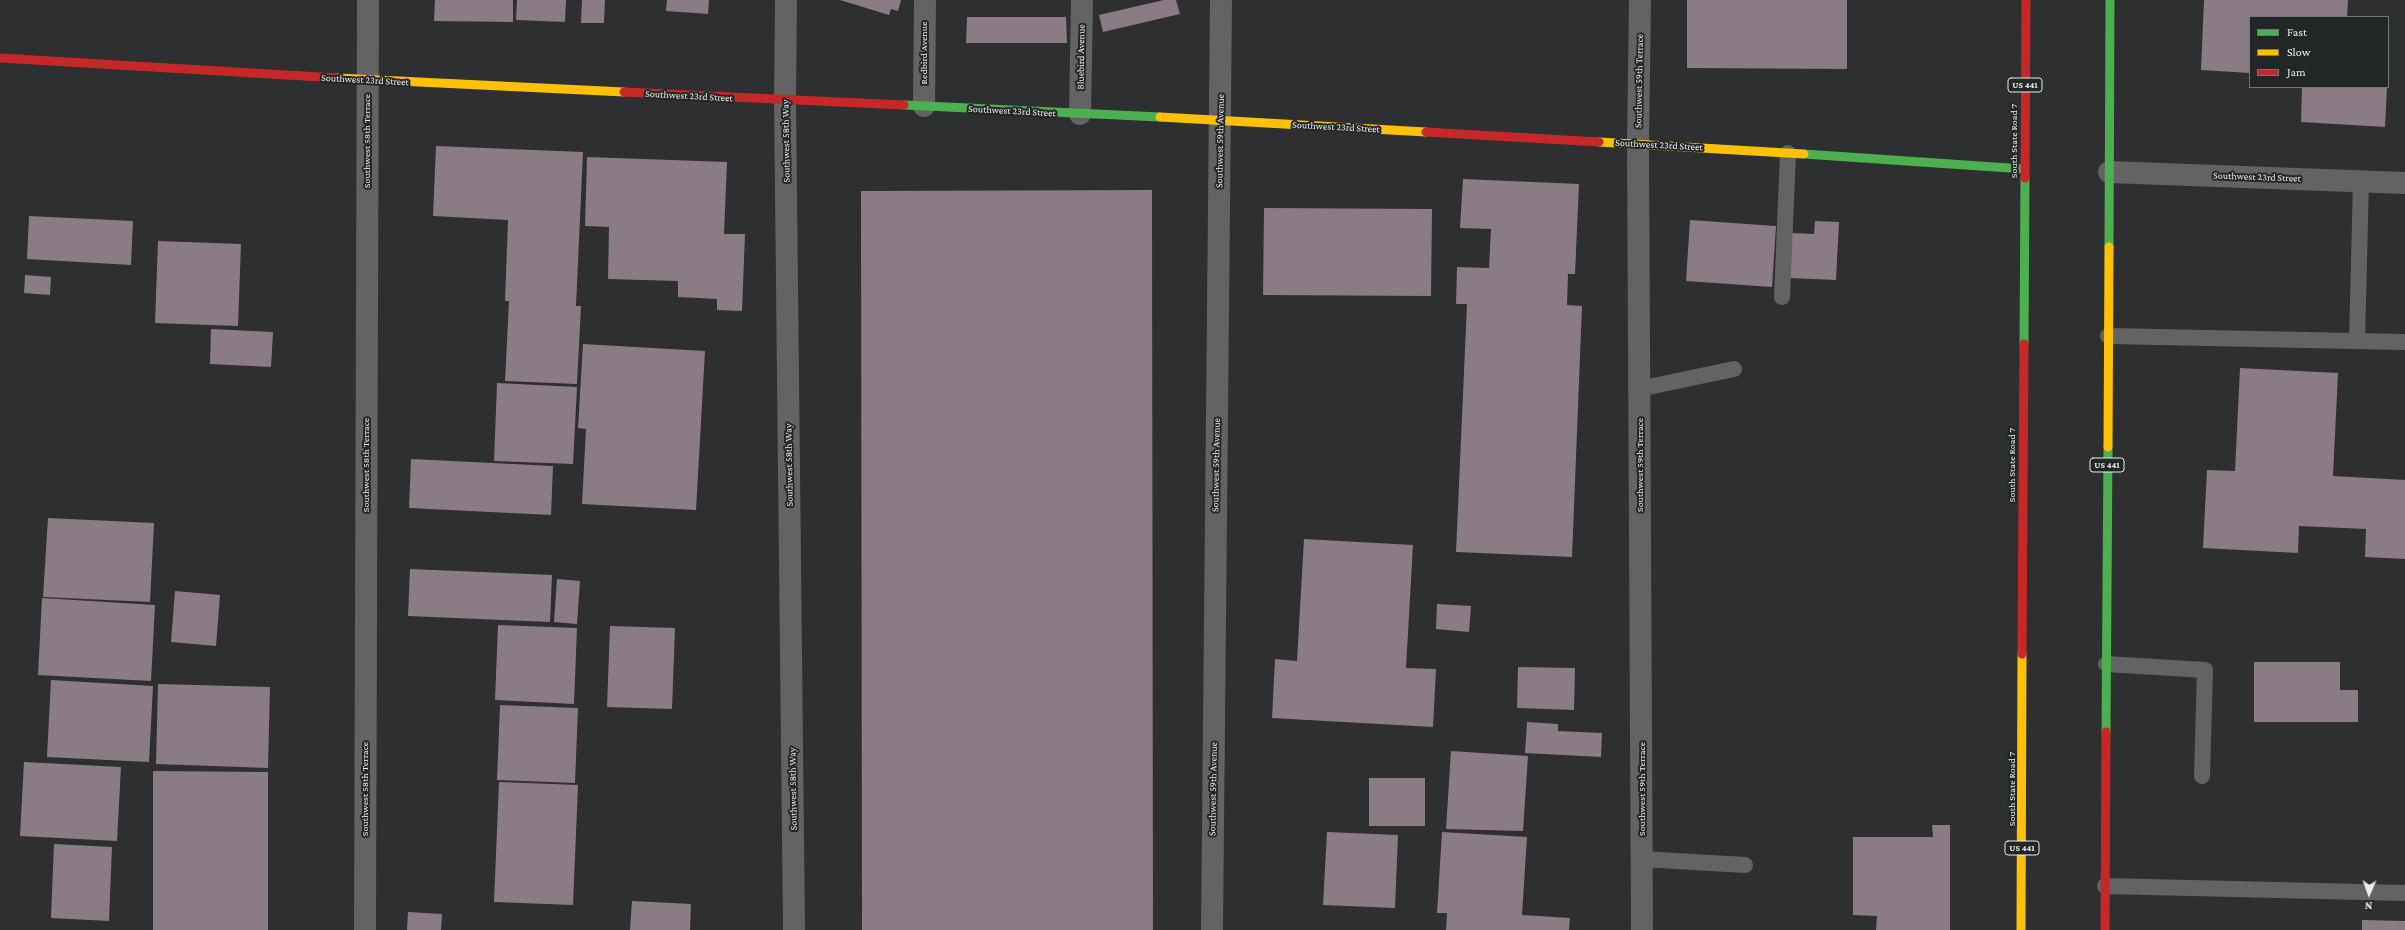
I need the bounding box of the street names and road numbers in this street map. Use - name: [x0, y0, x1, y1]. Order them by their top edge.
- street label: Redbird Avenue: [918, 22, 930, 84]
- street label: Bluebird Avenue: [1074, 24, 1088, 90]
- street label: Southwest 59th Terrace: [1632, 34, 1646, 128]
- street label: Southwest 23rd Street: [321, 72, 409, 88]
- road number: US 441: [2008, 78, 2042, 92]
- street label: Southwest 23rd Street: [645, 88, 733, 104]
- street label: Southwest 58th Terrace: [361, 94, 373, 188]
- street label: Southwest 59th Avenue: [1213, 94, 1227, 188]
- street label: Southwest 58th Way: [779, 99, 793, 183]
- street label: Southwest 23rd Street: [968, 103, 1056, 119]
- street label: South State Road 7: [2008, 104, 2020, 178]
- street label: Southwest 23rd Street: [1292, 119, 1380, 135]
- street label: Southwest 23rd Street: [1615, 137, 1703, 153]
- street label: Southwest 23rd Street: [2213, 169, 2301, 185]
- street label: Southwest 58th Terrace: [360, 418, 372, 512]
- street label: Southwest 59th Avenue: [1209, 418, 1223, 512]
- street label: Southwest 59th Terrace: [1634, 418, 1646, 512]
- street label: Southwest 58th Way: [782, 423, 796, 507]
- street label: South State Road 7: [2006, 428, 2018, 502]
- road number: US 441: [2090, 458, 2124, 472]
- street label: Southwest 58th Terrace: [359, 742, 371, 836]
- street label: Southwest 59th Avenue: [1206, 742, 1220, 836]
- street label: Southwest 59th Terrace: [1636, 742, 1648, 836]
- street label: Southwest 58th Way: [786, 747, 800, 831]
- street label: South State Road 7: [2006, 752, 2018, 826]
- road number: US 441: [2005, 841, 2039, 855]

